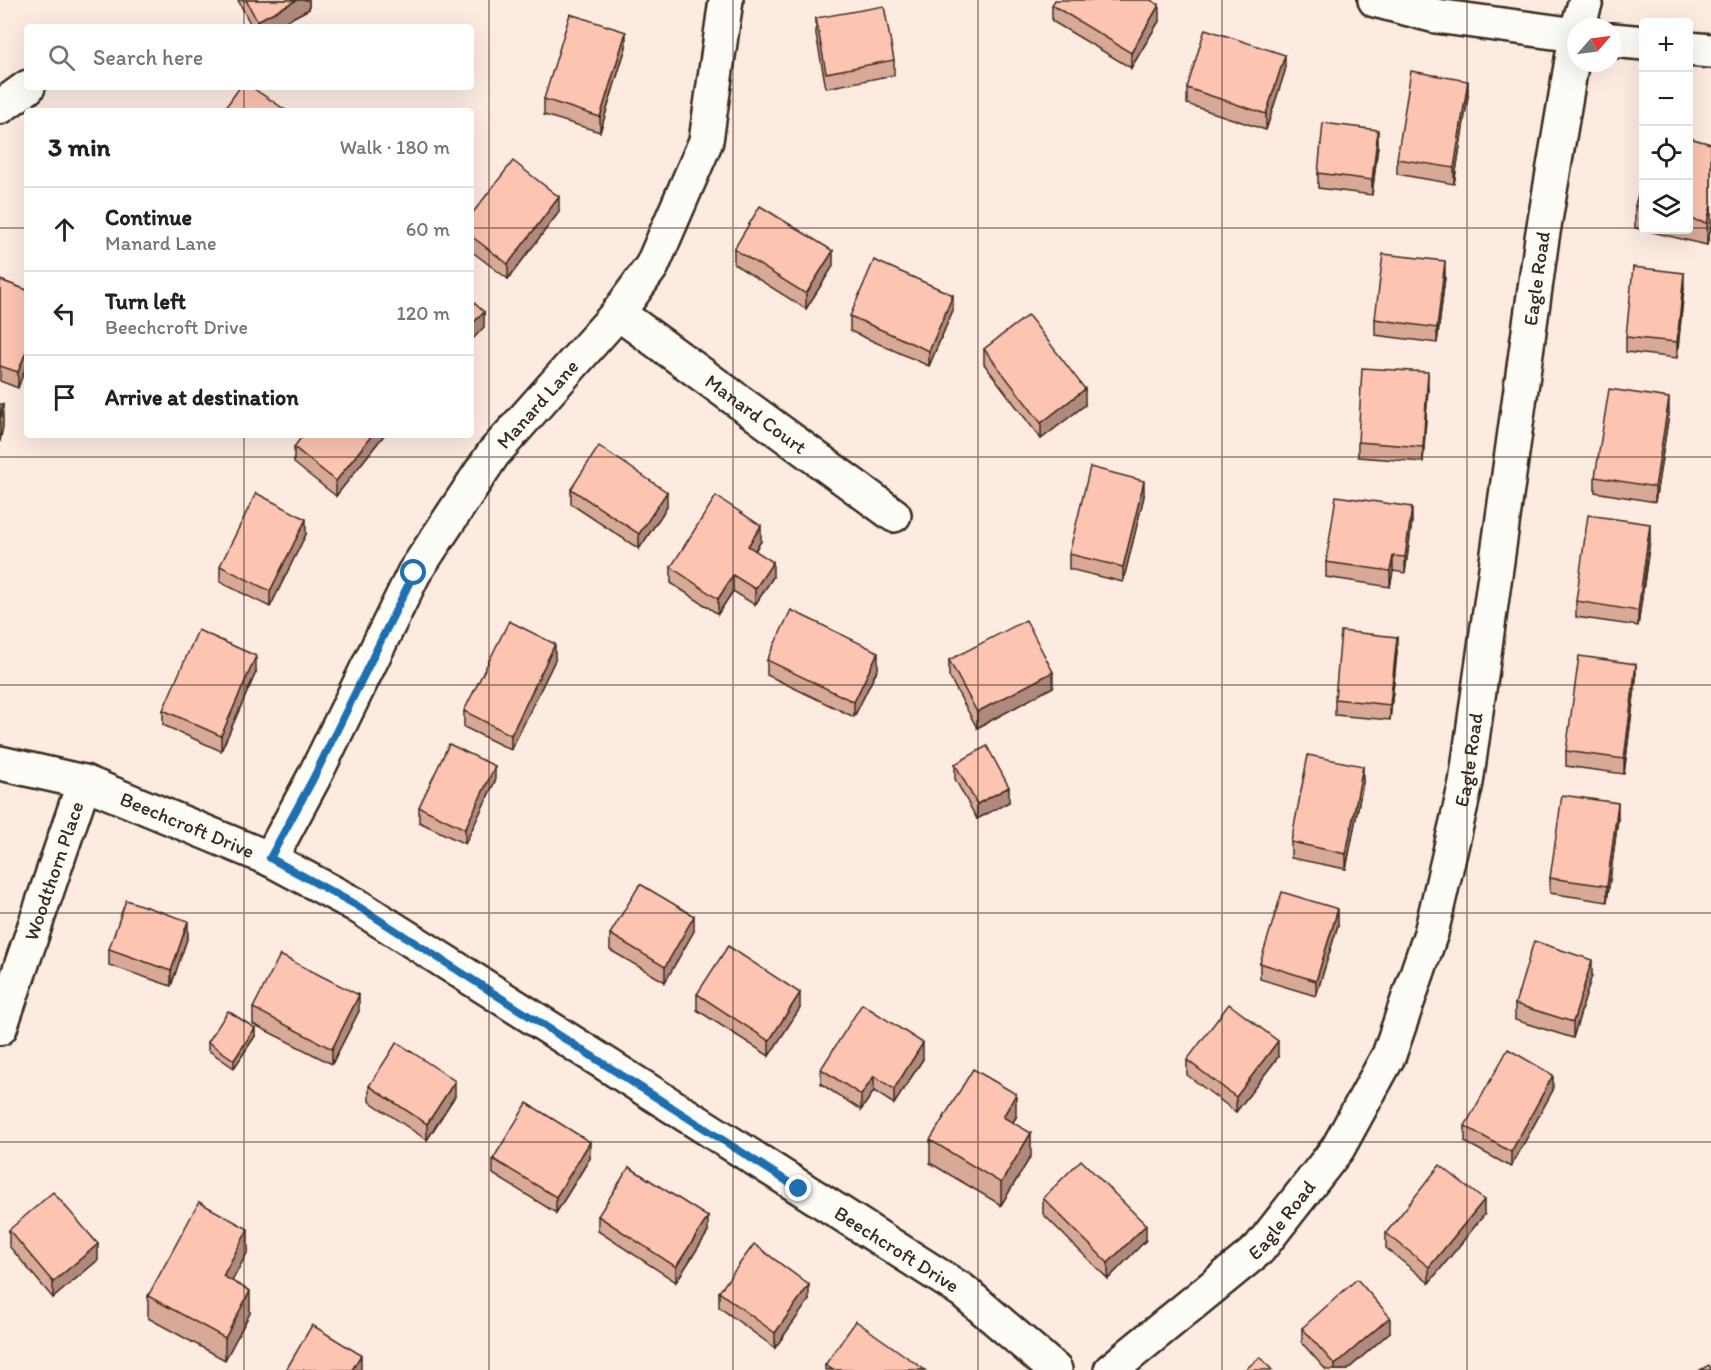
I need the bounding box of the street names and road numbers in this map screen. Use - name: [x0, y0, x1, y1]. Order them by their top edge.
- street label: Eagle Road: [1518, 229, 1555, 327]
- street label: Manard Lane: [491, 354, 583, 454]
- street label: Manard Court: [701, 369, 812, 459]
- street label: Eagle Road: [1449, 711, 1488, 809]
- street label: Beechcroft Drive: [117, 786, 258, 863]
- street label: Woodthorn Place: [19, 798, 89, 944]
- street label: Eagle Road: [1243, 1175, 1320, 1265]
- street label: Beechcroft Drive: [830, 1200, 964, 1297]

